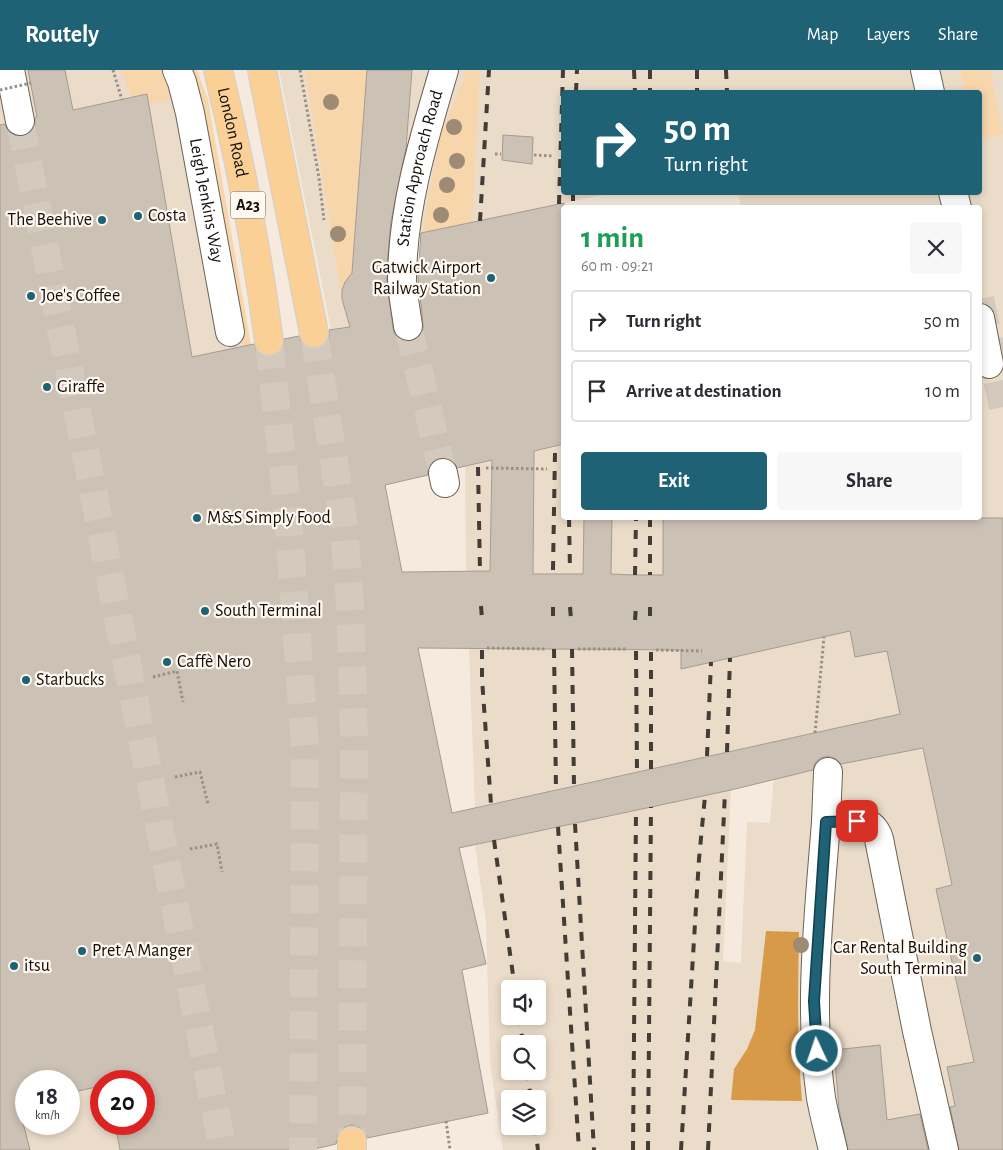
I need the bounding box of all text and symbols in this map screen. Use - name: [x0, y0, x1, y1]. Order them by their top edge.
- text: Routely: [25, 23, 99, 47]
- text: Map: [807, 26, 838, 44]
- text: Layers: [866, 26, 910, 44]
- text: Share: [938, 26, 978, 44]
- street label: London Road: [214, 86, 251, 179]
- street label: Station Approach Road: [395, 88, 447, 247]
- icon: right: [581, 110, 646, 175]
- text: 50 m: [664, 112, 731, 147]
- street label: Leigh Jenkins Way: [186, 137, 226, 265]
- text: Turn right: [664, 153, 748, 175]
- road number: A23: [230, 192, 266, 218]
- place label: Costa: [148, 207, 187, 225]
- marker: Costa: [132, 210, 144, 222]
- place label: The Beehive: [7, 211, 92, 229]
- marker: The Beehive: [96, 214, 108, 226]
- button: close: [910, 222, 962, 274]
- text: 1 min: [581, 223, 644, 253]
- text: 60 m · 09:21: [581, 258, 654, 274]
- place label: Gatwick Airport Railway Station: [372, 259, 481, 298]
- marker: Gatwick Airport Railway Station: [485, 272, 497, 284]
- place label: Joe's Coffee: [41, 287, 120, 305]
- marker: Joe's Coffee: [25, 290, 37, 302]
- icon: right: [583, 307, 611, 335]
- text: Turn right: [626, 312, 701, 331]
- text: 50 m: [924, 312, 960, 331]
- icon: arrive: [583, 377, 611, 405]
- place label: Giraffe: [57, 378, 105, 396]
- marker: Giraffe: [41, 381, 53, 393]
- text: Arrive at destination: [626, 382, 782, 401]
- text: 10 m: [925, 382, 960, 401]
- button: Exit: [581, 452, 767, 510]
- button: Share: [777, 452, 962, 510]
- place label: M&S Simply Food: [207, 509, 331, 527]
- marker: M&S Simply Food: [191, 512, 203, 524]
- place label: South Terminal: [215, 602, 322, 620]
- marker: South Terminal: [199, 605, 211, 617]
- place label: Caffè Nero: [177, 653, 251, 671]
- marker: Caffè Nero: [161, 656, 173, 668]
- place label: Starbucks: [36, 671, 104, 689]
- marker: Starbucks: [20, 674, 32, 686]
- pin: [836, 800, 878, 842]
- icon: arrive: [843, 807, 871, 835]
- place label: Car Rental Building South Terminal: [833, 939, 967, 978]
- place label: Pret A Manger: [92, 942, 192, 960]
- marker: Pret A Manger: [76, 945, 88, 957]
- marker: Car Rental Building South Terminal: [971, 952, 983, 964]
- place label: itsu: [24, 957, 50, 975]
- marker: itsu: [8, 960, 20, 972]
- map controls: [501, 980, 546, 1135]
- button: sound: [501, 980, 546, 1025]
- position arrow: [790, 1024, 842, 1076]
- button: search: [501, 1035, 546, 1080]
- speed limit sign: 20: [90, 1070, 155, 1135]
- text: 18: [37, 1084, 58, 1109]
- button: layers: [501, 1090, 546, 1135]
- text: km/h: [35, 1109, 60, 1121]

